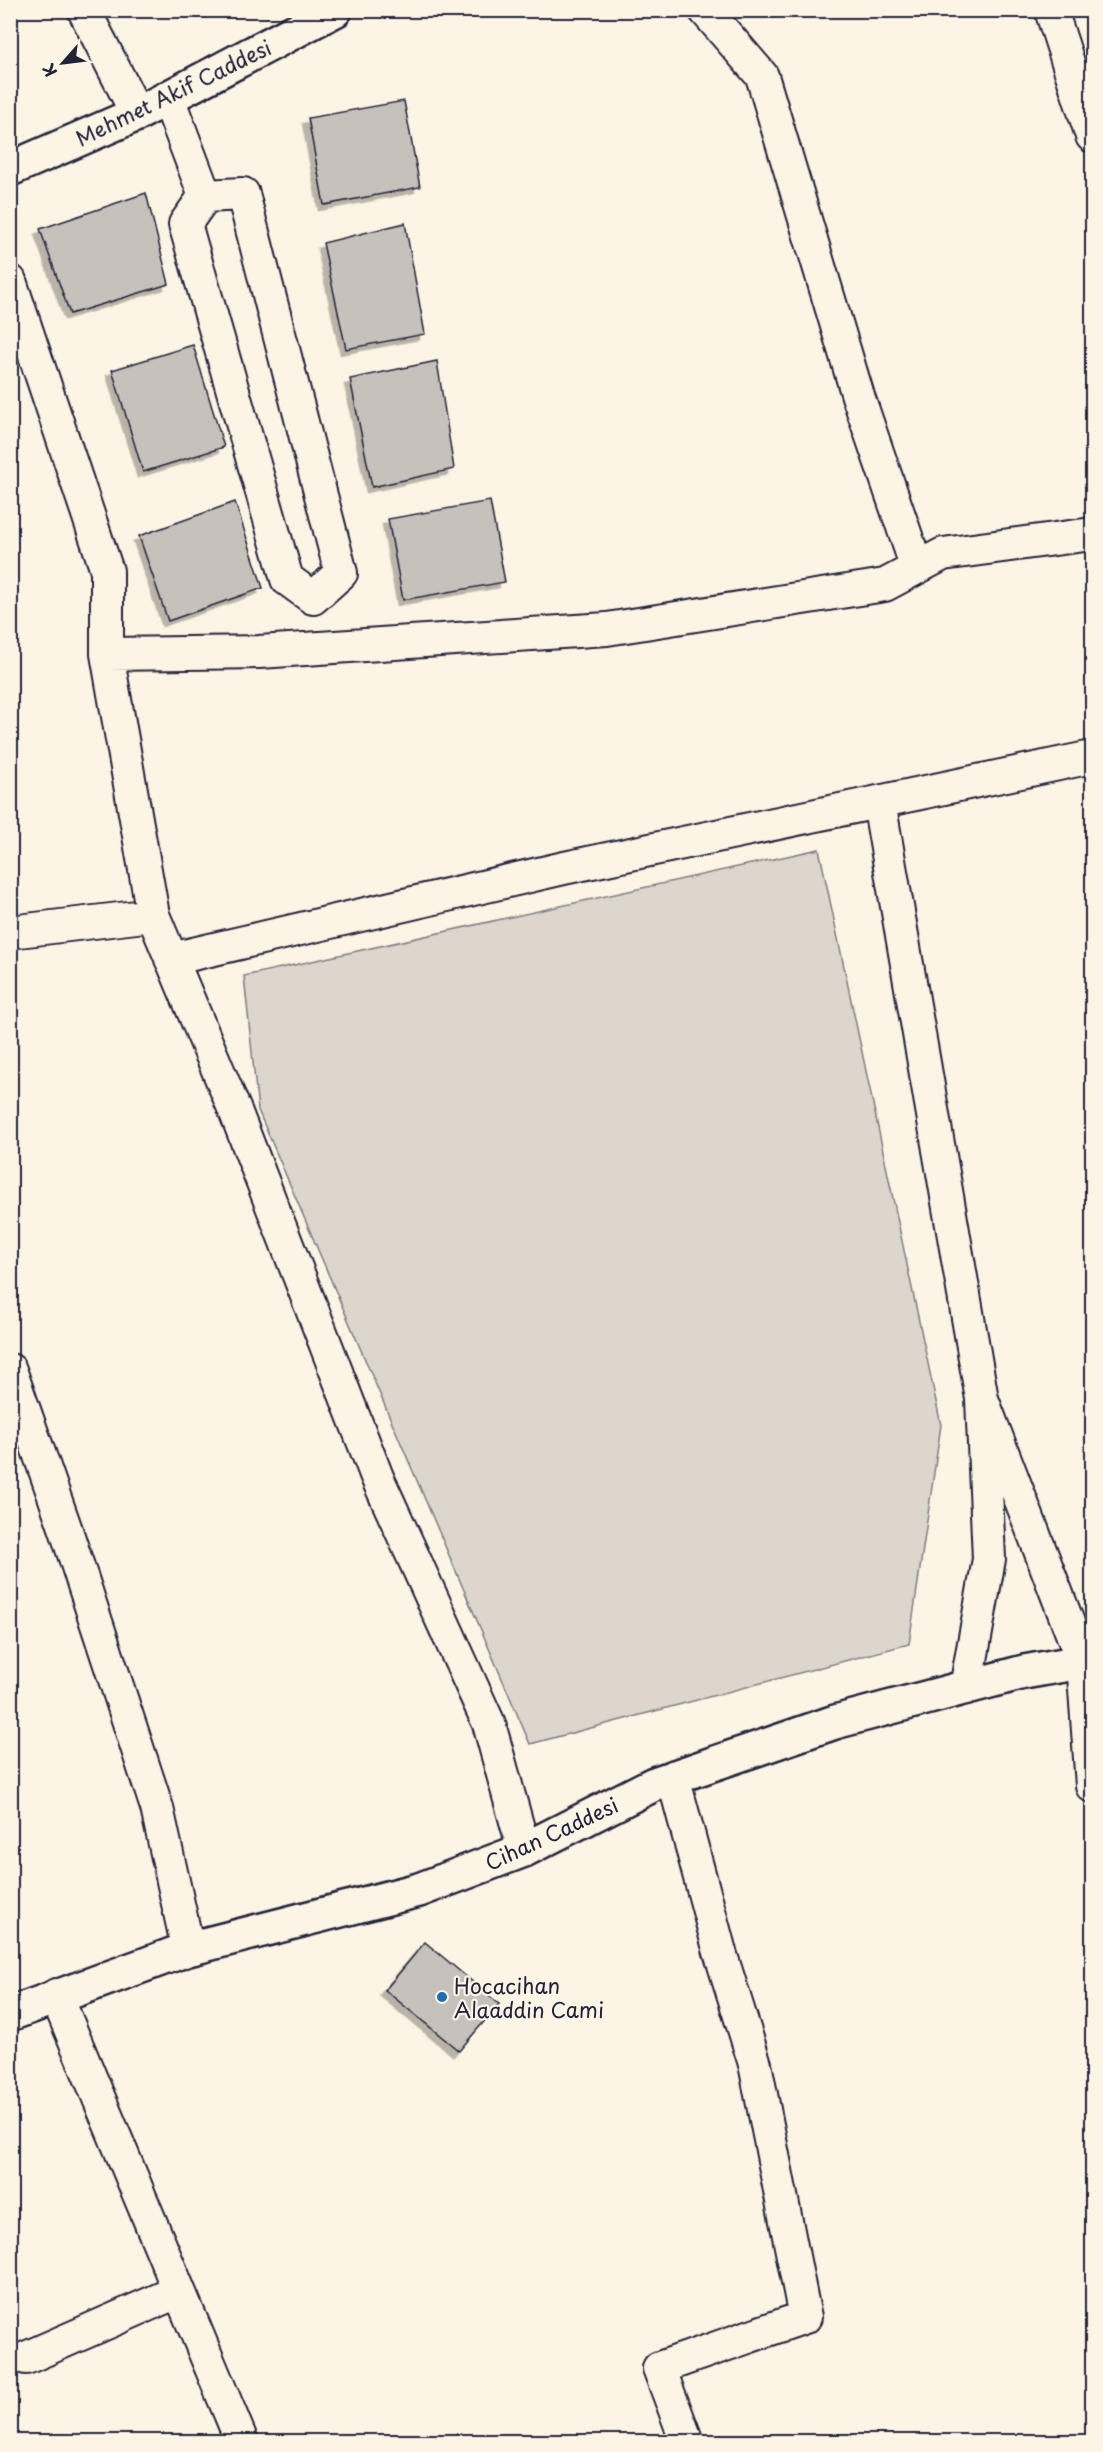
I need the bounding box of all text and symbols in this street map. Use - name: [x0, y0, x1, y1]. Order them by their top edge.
- street label: Mehmet Akif Caddesi: [70, 31, 276, 153]
- north arrow: [33, 33, 93, 93]
- text: K: [35, 59, 62, 81]
- street label: Cihan Caddesi: [479, 1788, 623, 1878]
- place label: Hocacihan Alaaddin Cami: [454, 1969, 604, 2025]
- marker: Hocacihan Alaaddin Cami: [435, 1990, 449, 2004]

